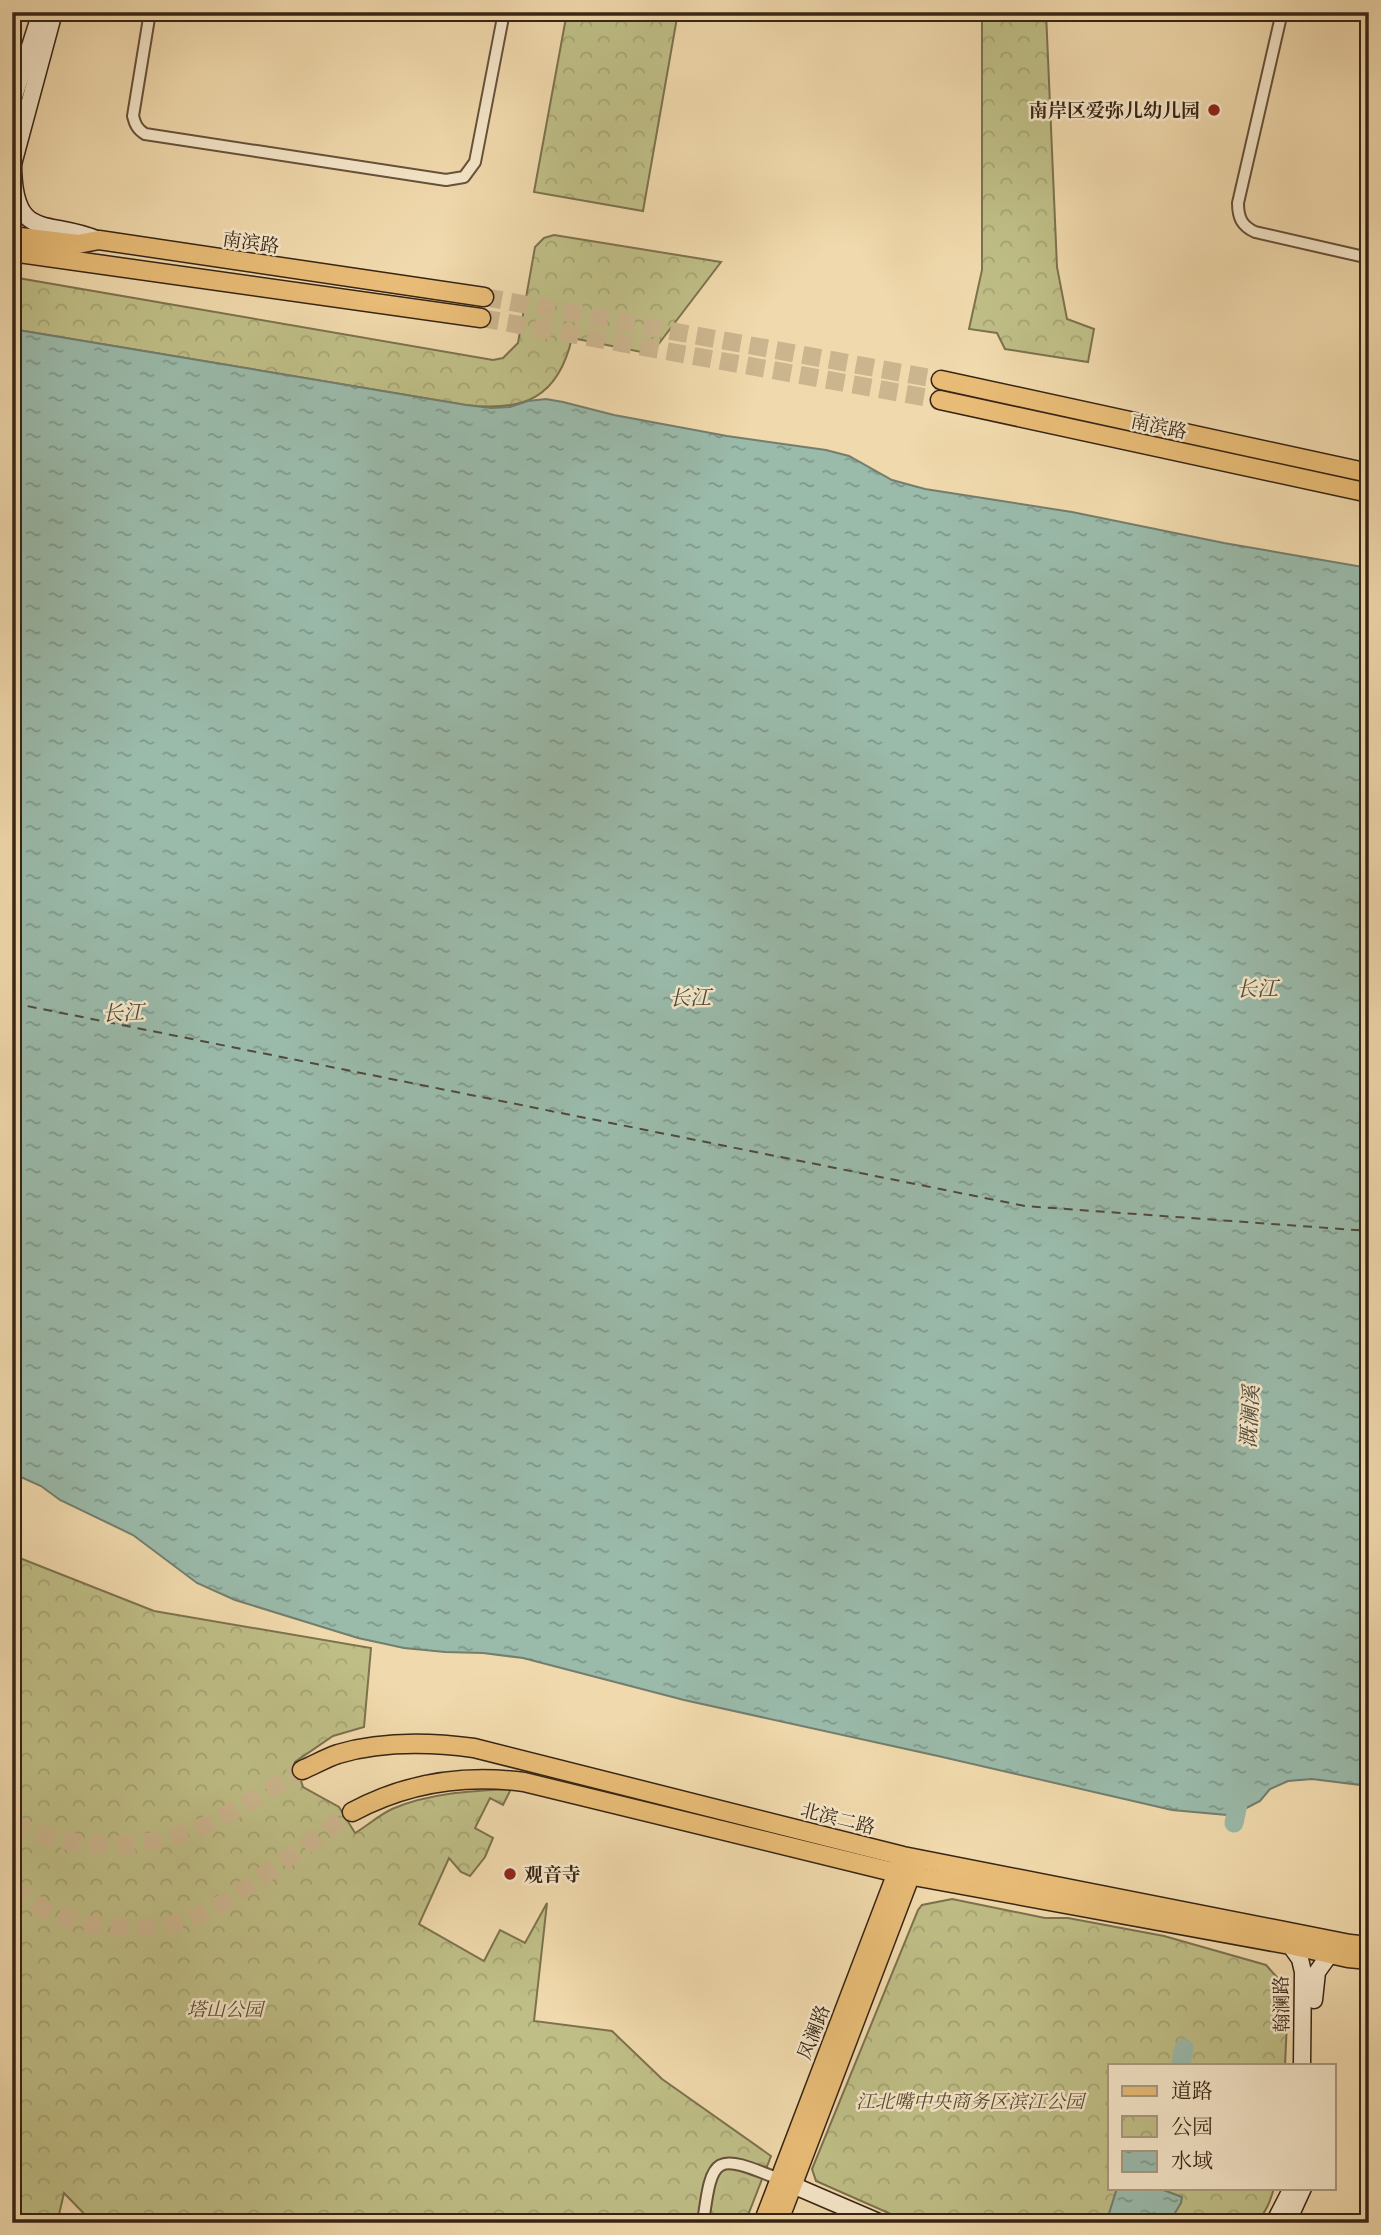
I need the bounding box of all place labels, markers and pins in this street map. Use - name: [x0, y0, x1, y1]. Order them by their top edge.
- place label: 南岸区爱弥儿幼儿园: [1029, 100, 1200, 124]
- marker: 南岸区爱弥儿幼儿园: [1206, 102, 1222, 118]
- place label: 观音寺: [524, 1864, 581, 1888]
- marker: 观音寺: [502, 1866, 518, 1882]

